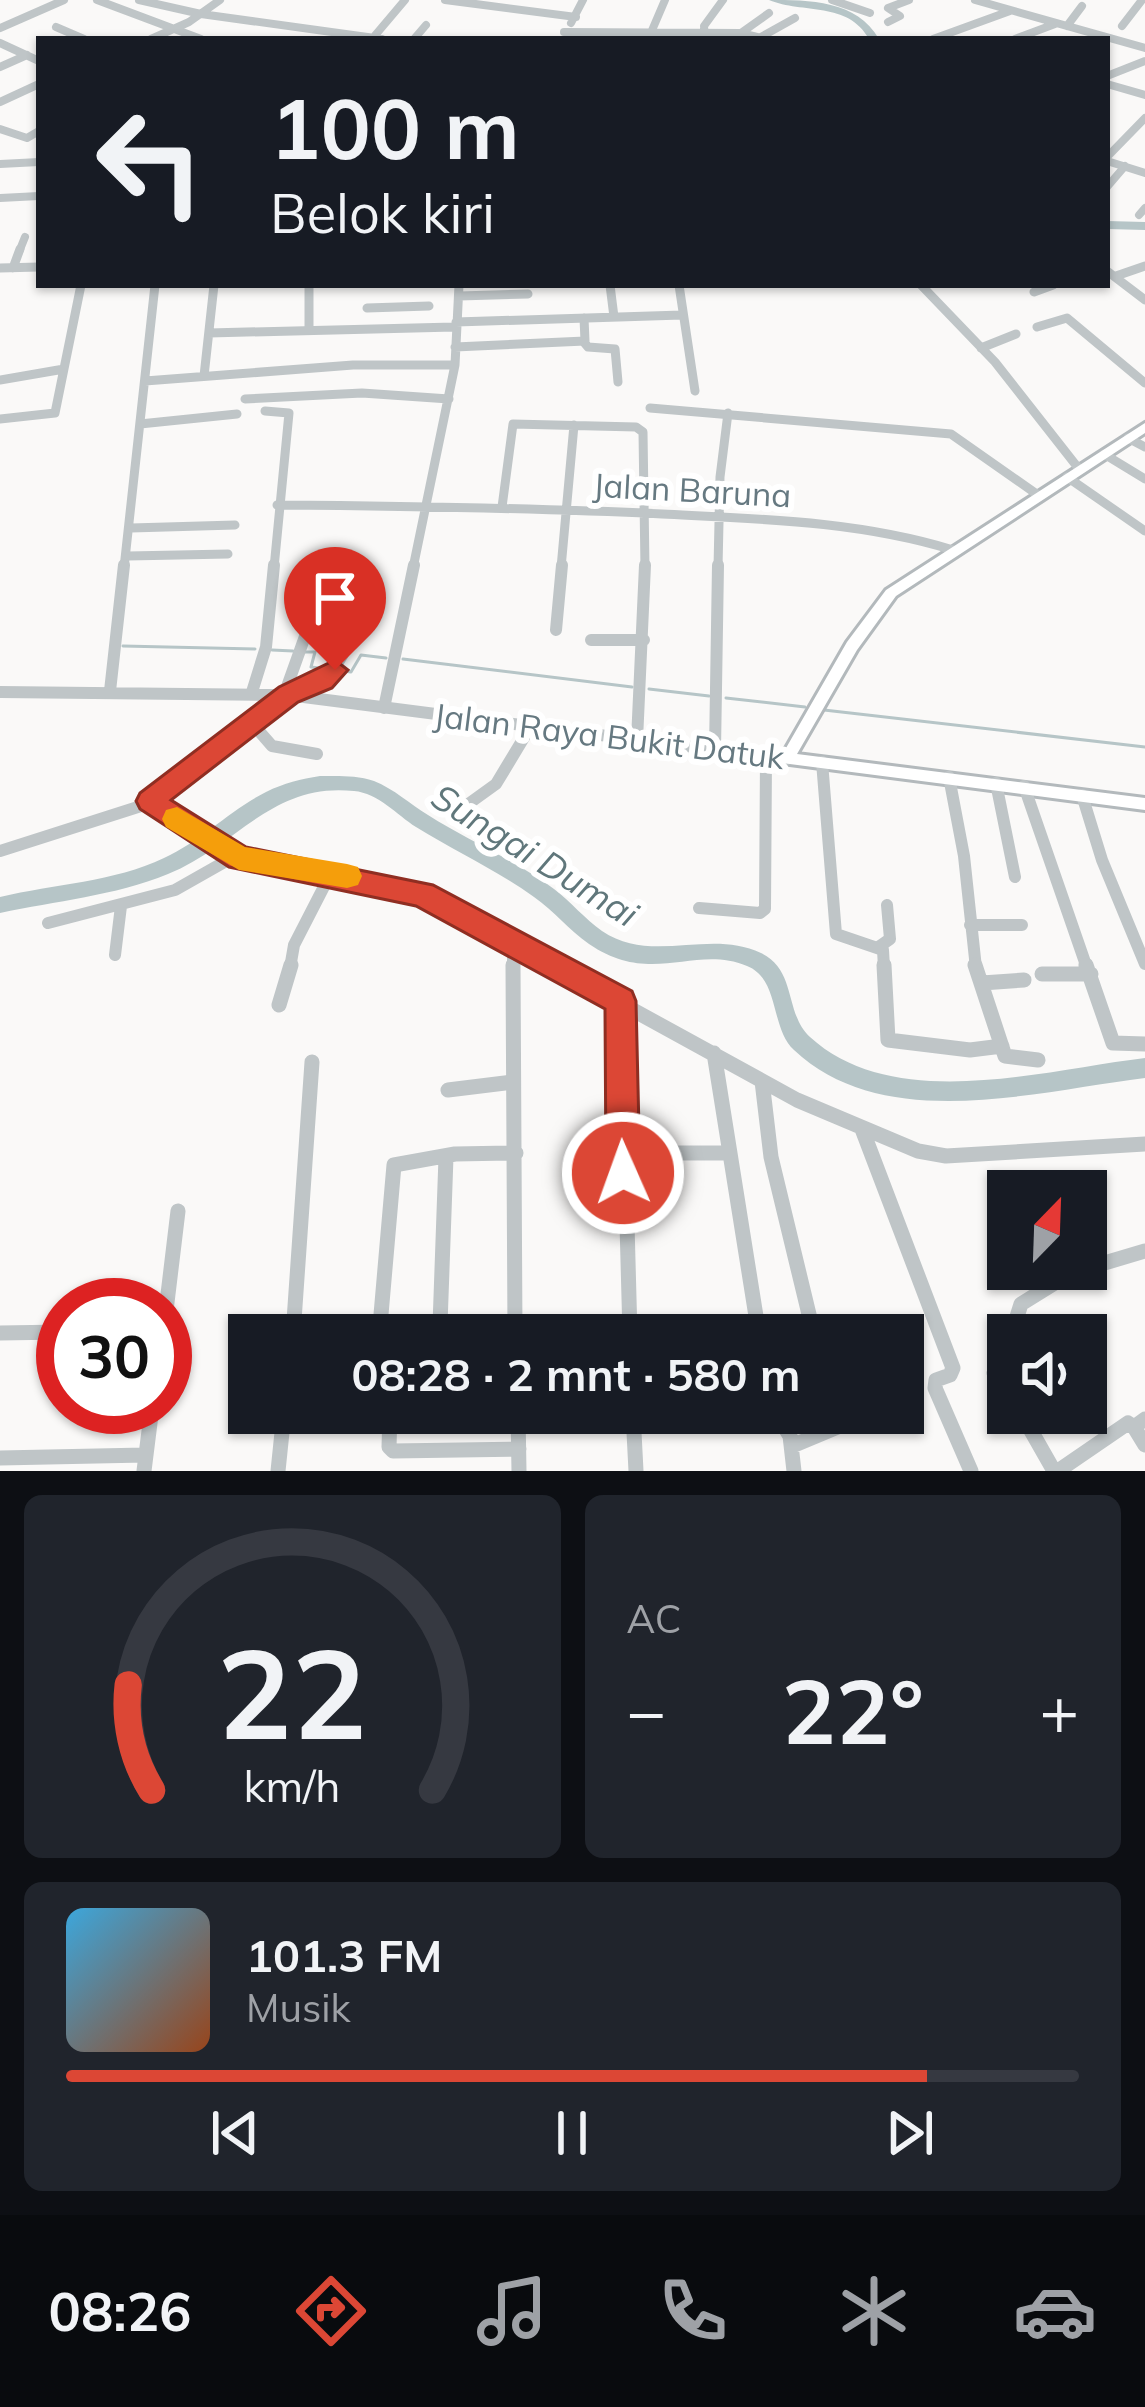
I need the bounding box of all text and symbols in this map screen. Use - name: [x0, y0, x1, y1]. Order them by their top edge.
- text: 100 m: [270, 75, 520, 180]
- icon: left: [72, 84, 228, 240]
- text: Belok kiri: [270, 179, 495, 247]
- street label: Jalan Baruna: [592, 464, 792, 515]
- pin: [284, 547, 386, 670]
- icon: arrive: [302, 565, 368, 631]
- street label: Jalan Raya Bukit Datuk: [431, 694, 788, 777]
- water label: Sungai Dumai: [424, 773, 647, 936]
- position arrow: [560, 1110, 686, 1236]
- north arrow: [987, 1170, 1107, 1290]
- map controls: [987, 1170, 1107, 1434]
- speed limit sign: 30: [36, 1278, 192, 1434]
- button: sound: [987, 1314, 1107, 1434]
- text: 08:28 · 2 mnt · 580 m: [352, 1346, 800, 1402]
- text: AC: [627, 1594, 681, 1643]
- text: 22: [217, 1614, 367, 1770]
- text: 22°: [782, 1654, 924, 1767]
- text: −: [627, 1669, 666, 1752]
- text: +: [1039, 1669, 1079, 1752]
- text: km/h: [244, 1758, 341, 1812]
- text: 101.3 FM: [246, 1927, 442, 1983]
- text: Musik: [246, 1983, 351, 2032]
- icon: previous: [202, 2100, 268, 2166]
- icon: pause: [539, 2100, 605, 2166]
- icon: next: [877, 2100, 943, 2166]
- icon: directions: [289, 2269, 373, 2353]
- icon: music: [470, 2269, 554, 2353]
- icon: phone: [651, 2269, 735, 2353]
- icon: climate: [832, 2269, 916, 2353]
- icon: car: [1013, 2269, 1097, 2353]
- text: 08:26: [49, 2277, 192, 2345]

